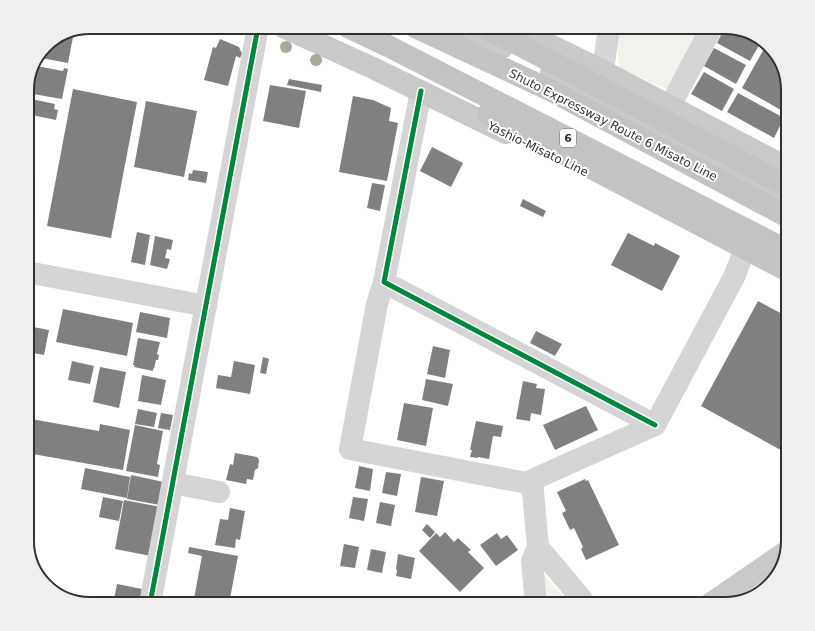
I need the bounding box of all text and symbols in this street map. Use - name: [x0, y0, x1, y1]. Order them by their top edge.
- street label: Shuto Expressway Route 6 Misato Line: [506, 66, 720, 184]
- street label: Yashio-Misato Line: [484, 118, 591, 179]
- road number: 6: [560, 129, 576, 147]

